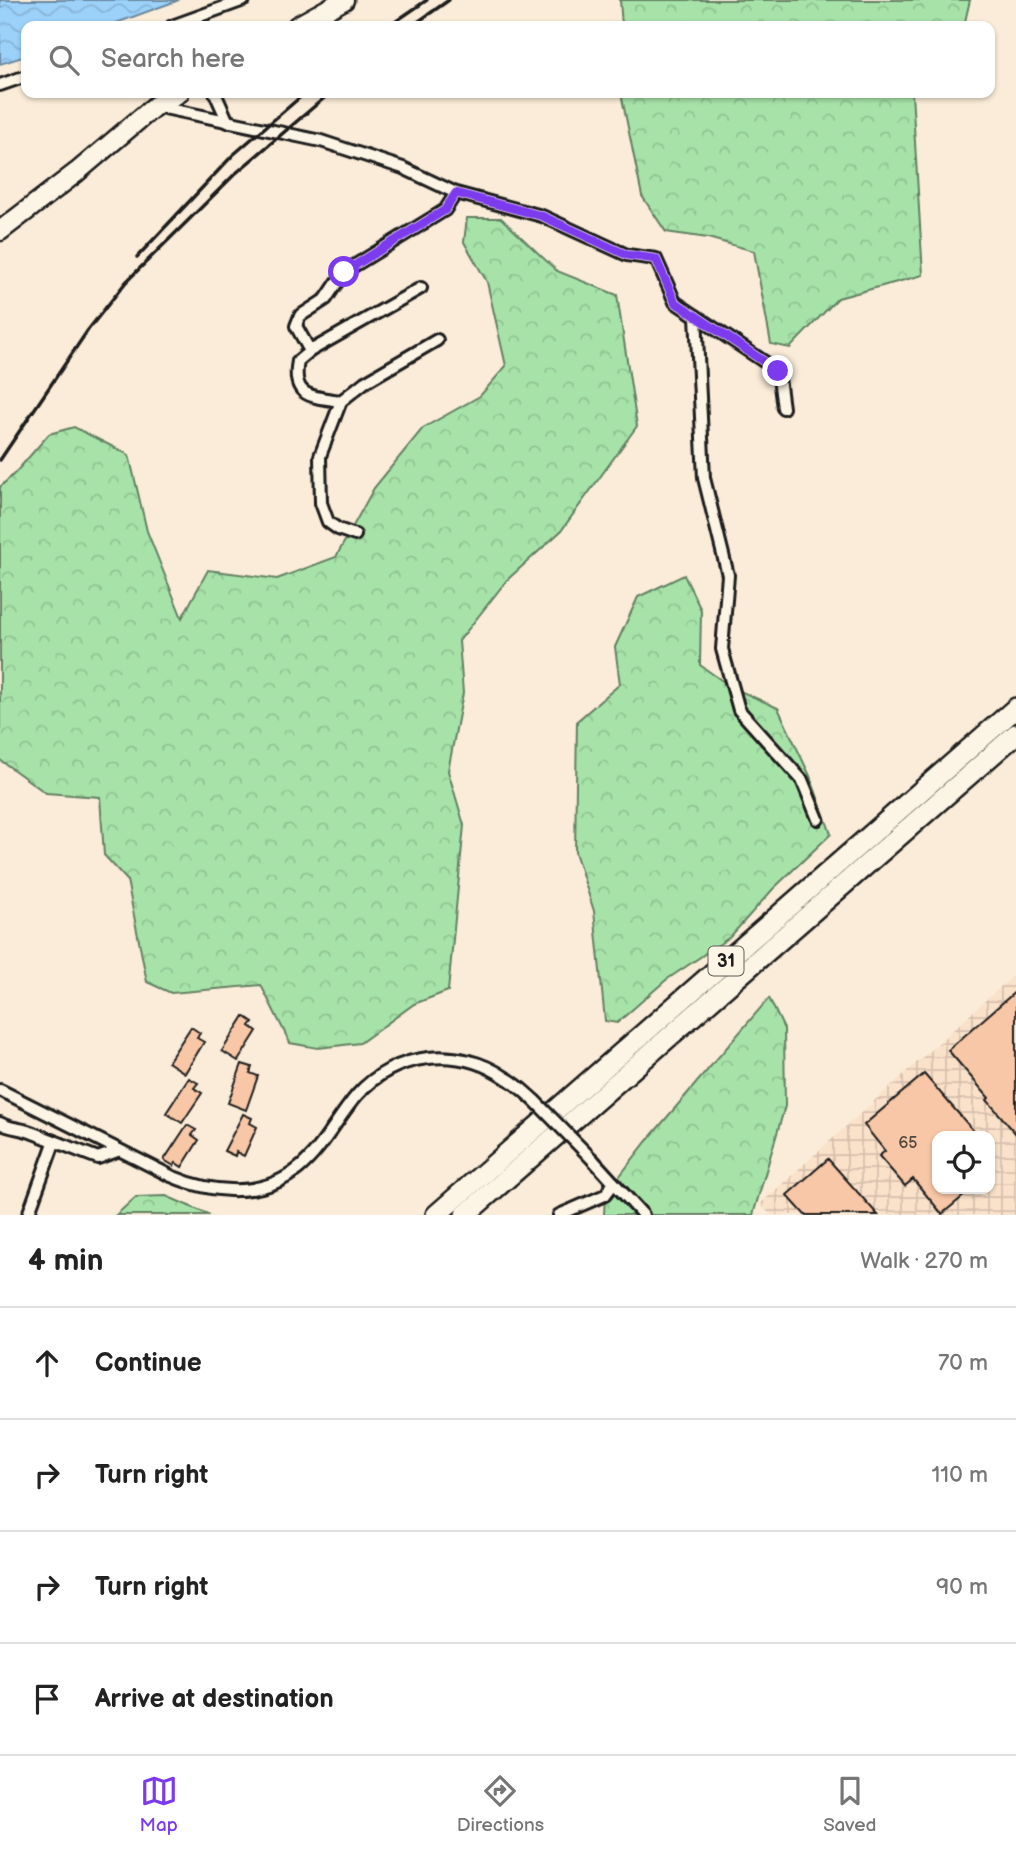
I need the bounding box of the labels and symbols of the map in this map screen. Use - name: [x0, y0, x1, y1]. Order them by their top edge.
- route start: [328, 256, 359, 287]
- route end: [762, 355, 793, 386]
- road number: 31: [708, 946, 744, 976]
- house number: 65: [899, 1134, 917, 1153]

